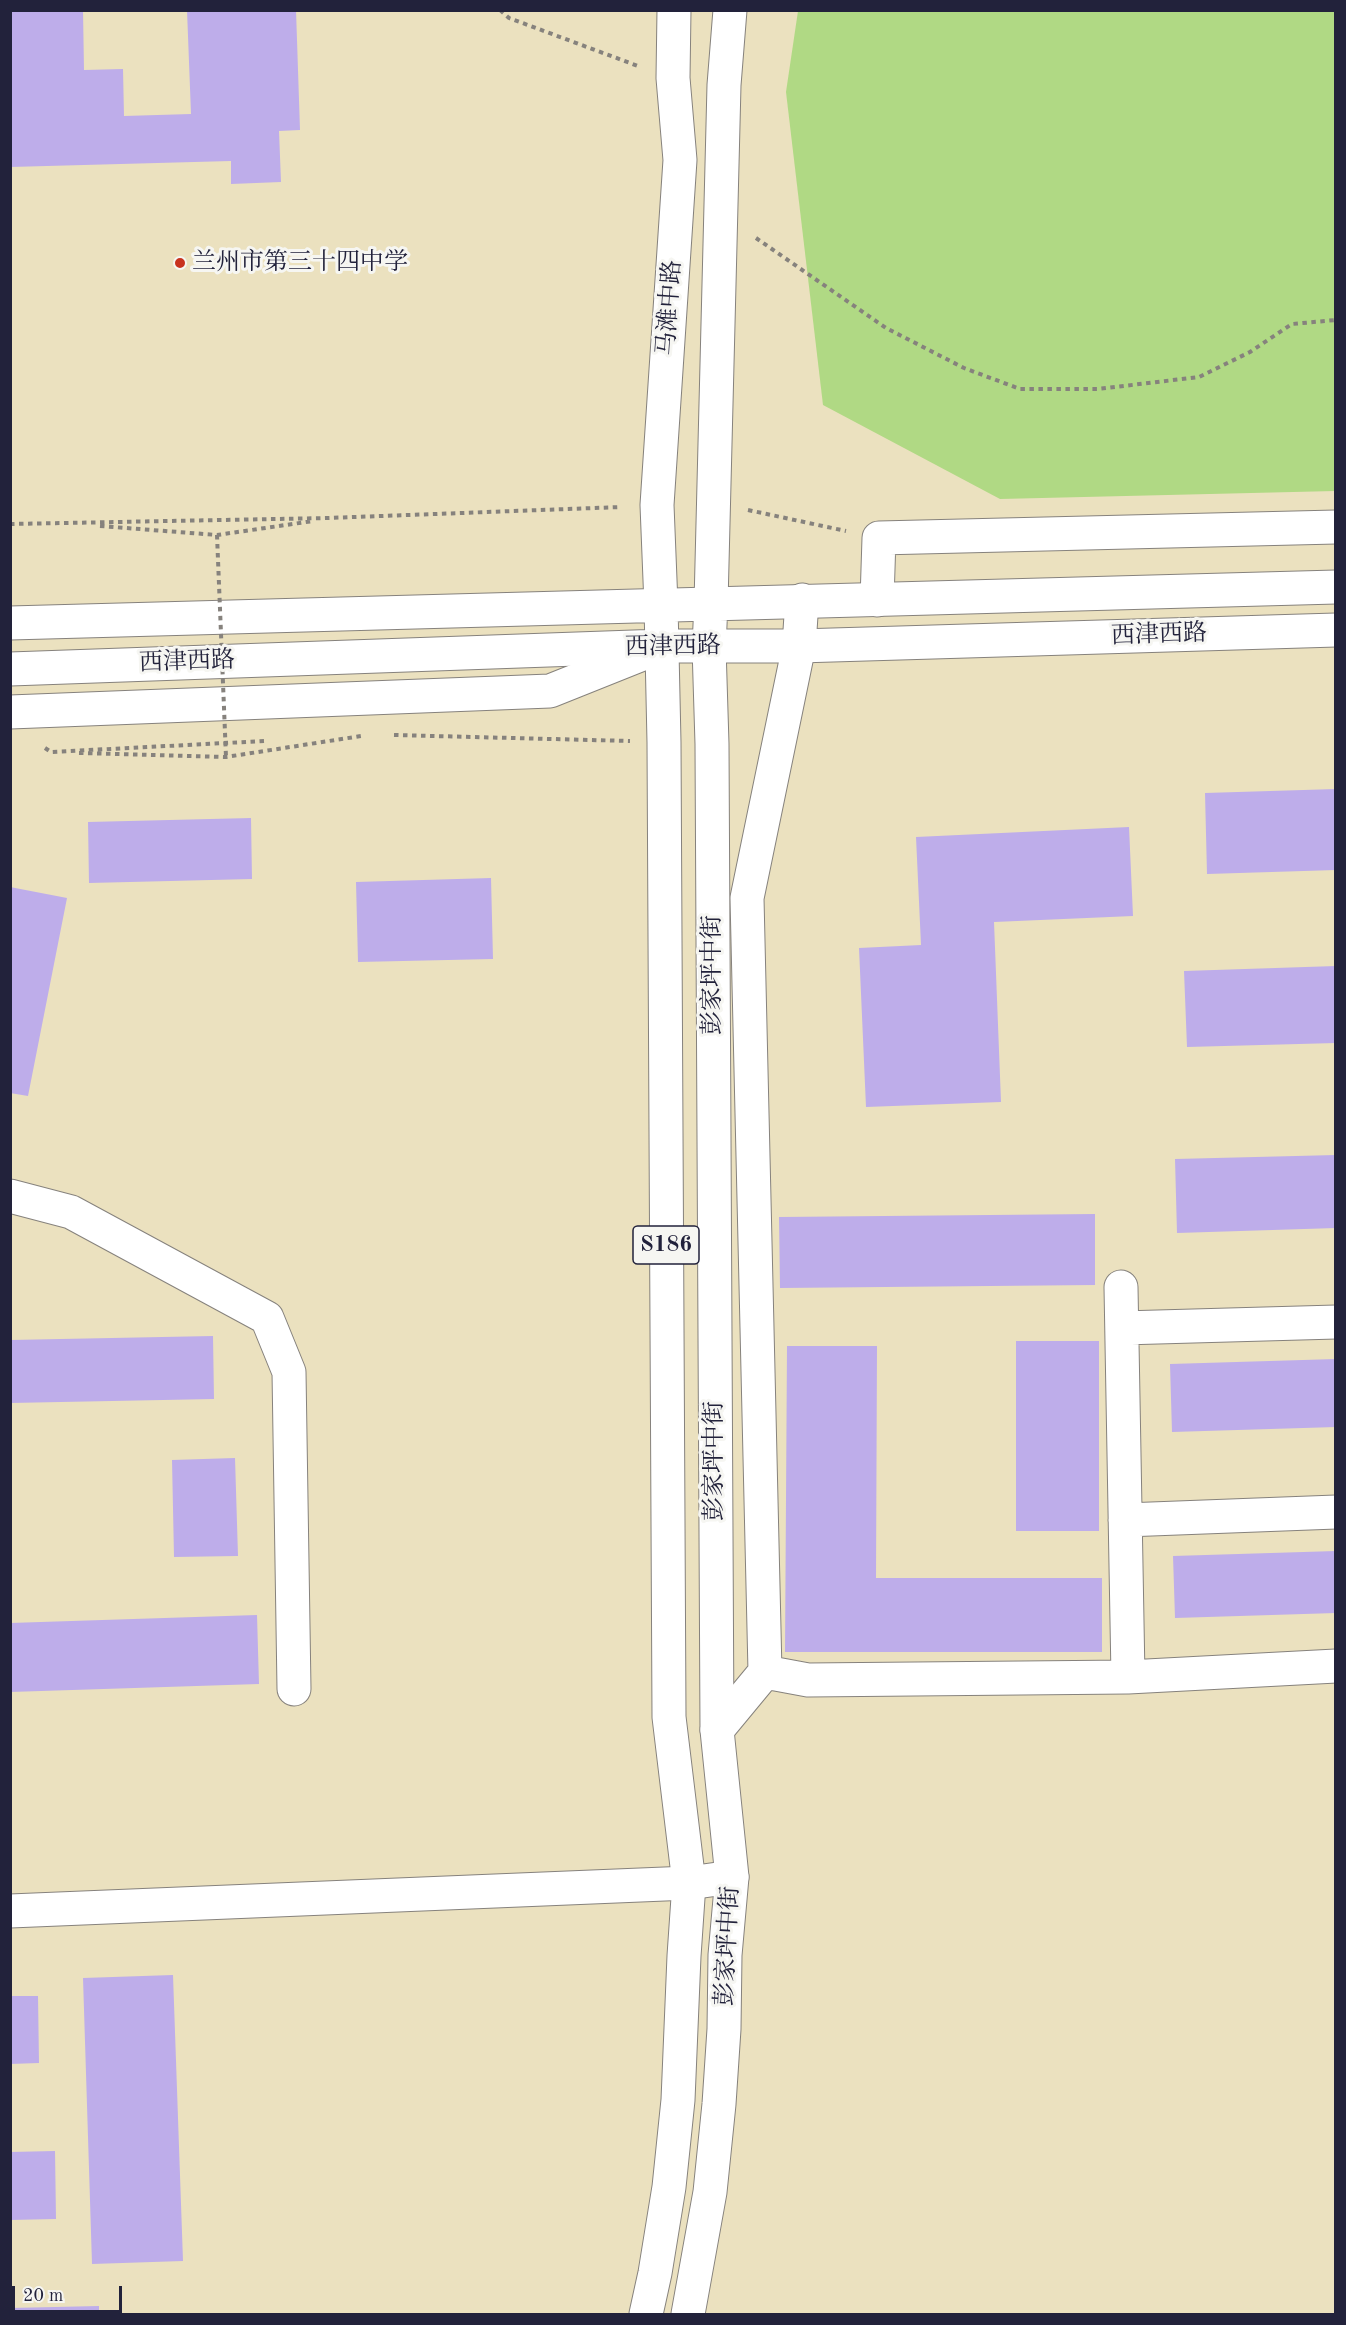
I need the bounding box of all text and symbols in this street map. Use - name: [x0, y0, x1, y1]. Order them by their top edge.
- place label: 兰州市第三十四中学: [192, 249, 408, 277]
- marker: 兰州市第三十四中学: [173, 256, 187, 270]
- street label: 马滩中路: [652, 259, 688, 357]
- street label: 西津西路: [1111, 619, 1207, 651]
- street label: 西津西路: [625, 632, 721, 662]
- street label: 西津西路: [139, 646, 235, 678]
- street label: 彭家坪中街: [699, 915, 727, 1035]
- road number: S186: [633, 1226, 699, 1264]
- street label: 彭家坪中街: [701, 1401, 729, 1521]
- street label: 彭家坪中街: [710, 1885, 746, 2007]
- scale bar: [15, 2274, 124, 2312]
- text: 20 m: [23, 2287, 63, 2305]

